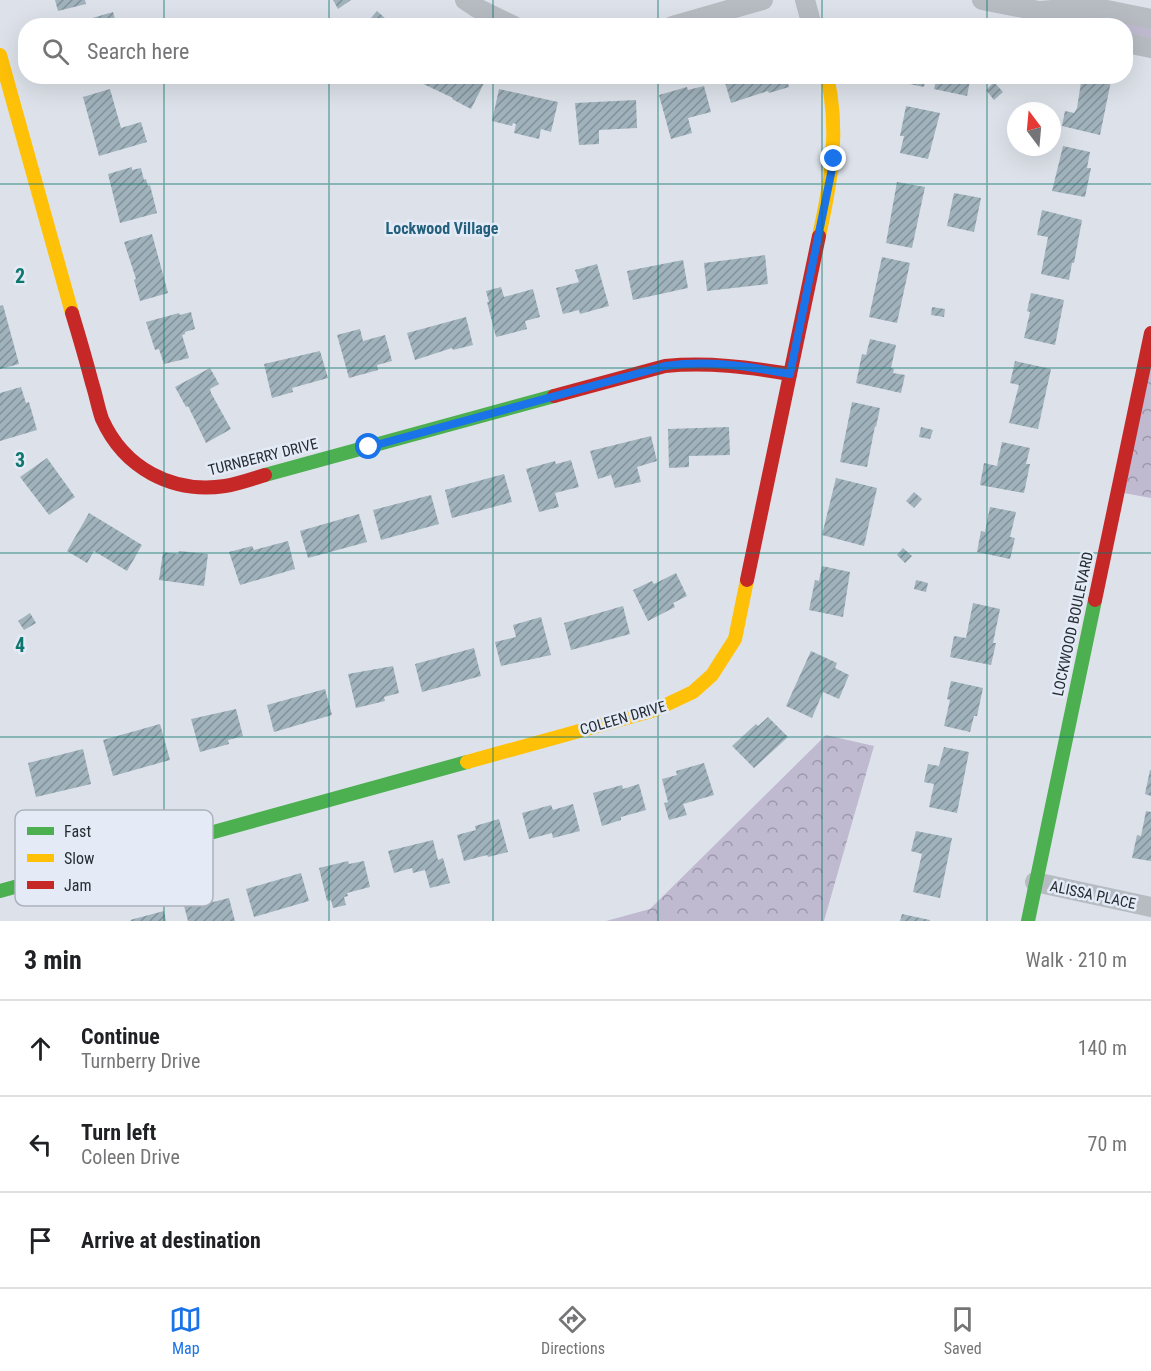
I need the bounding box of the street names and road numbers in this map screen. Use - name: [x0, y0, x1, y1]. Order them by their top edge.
- street label: TURNBERRY DRIVE: [206, 435, 320, 479]
- street label: LOCKWOOD BOULEVARD: [1049, 550, 1097, 698]
- street label: COLEEN DRIVE: [578, 697, 668, 739]
- street label: ALISSA PLACE: [1048, 877, 1138, 913]

